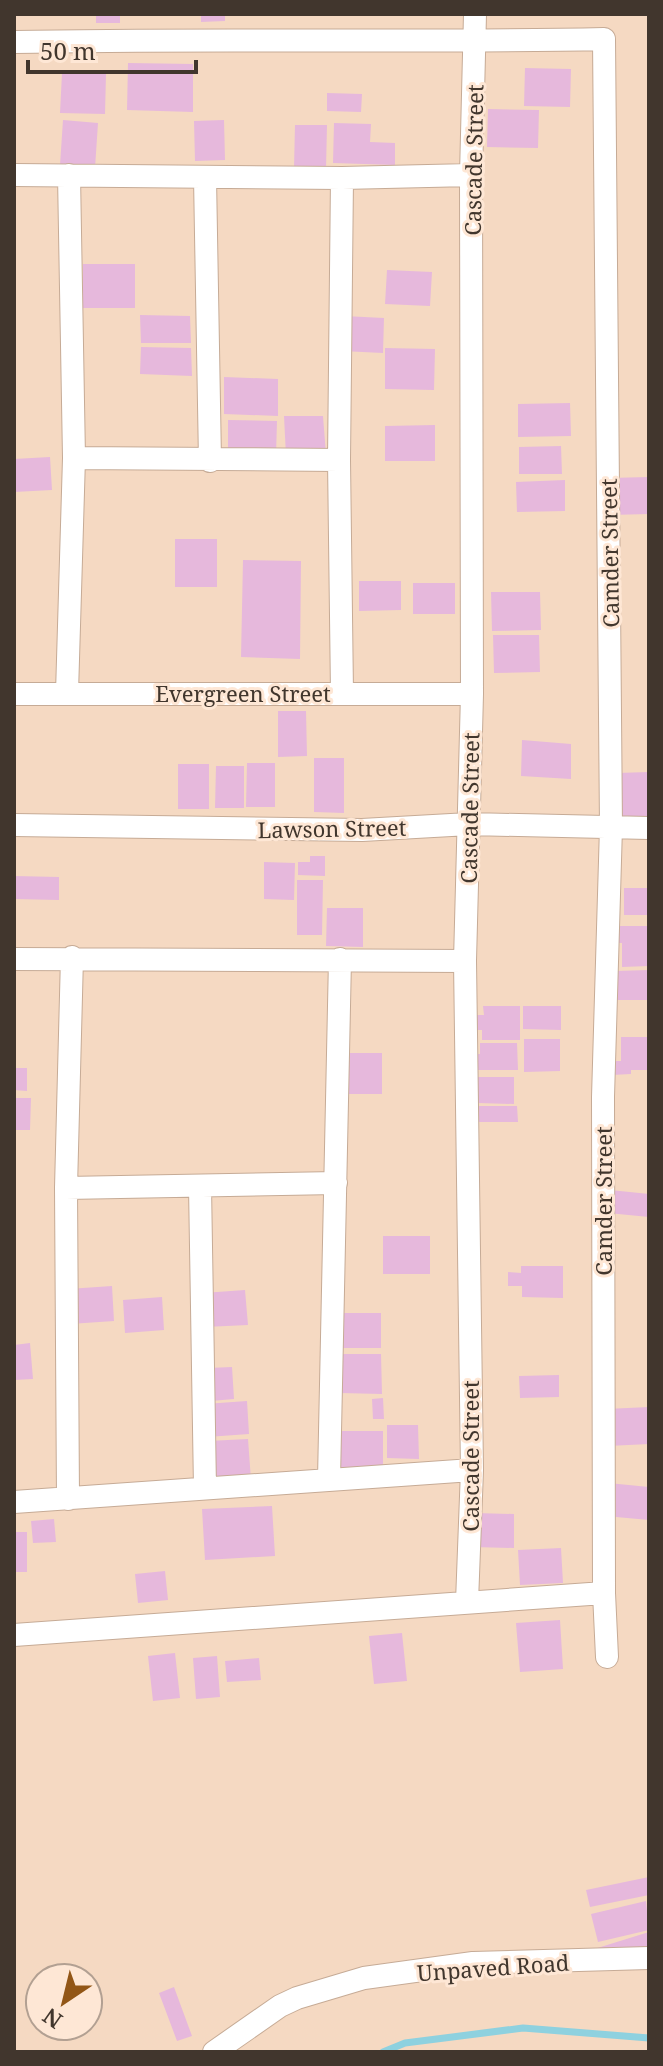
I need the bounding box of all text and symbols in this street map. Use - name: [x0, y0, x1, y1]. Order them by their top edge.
- scale bar: [28, 24, 196, 74]
- text: 50 m: [40, 34, 96, 67]
- street label: Cascade Street: [457, 84, 489, 236]
- street label: Camder Street: [593, 478, 625, 628]
- street label: Evergreen Street: [155, 678, 331, 708]
- street label: Cascade Street: [453, 732, 485, 884]
- street label: Lawson Street: [257, 812, 407, 844]
- street label: Camder Street: [588, 1126, 618, 1276]
- street label: Cascade Street: [455, 1380, 485, 1532]
- street label: Unpaved Road: [416, 1947, 571, 1987]
- north arrow: [24, 1962, 104, 2042]
- text: N: [36, 2002, 68, 2036]

